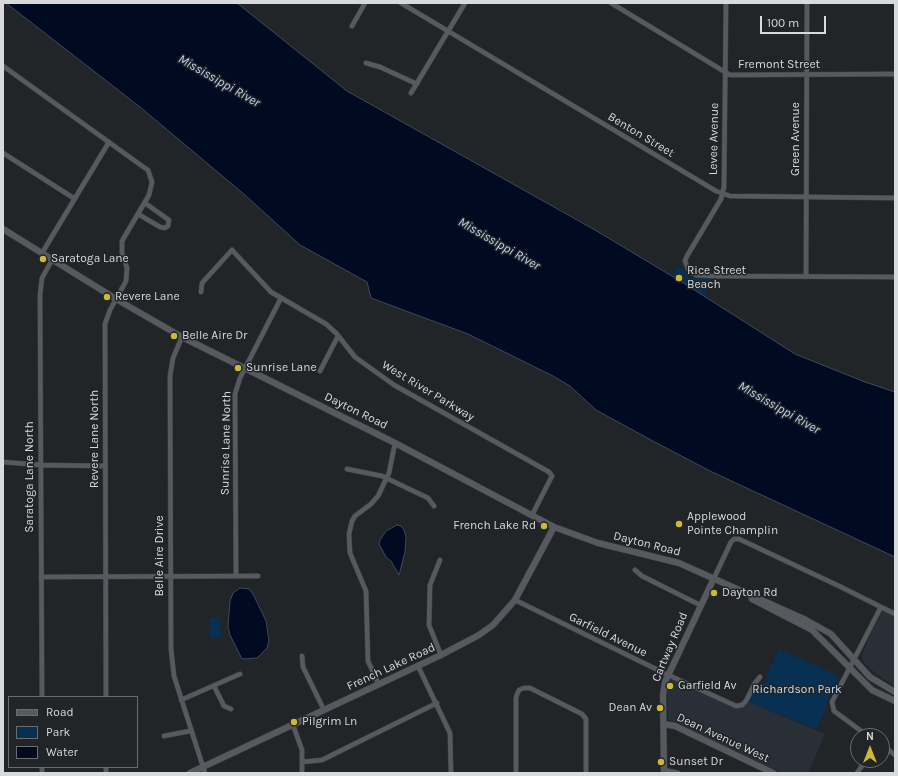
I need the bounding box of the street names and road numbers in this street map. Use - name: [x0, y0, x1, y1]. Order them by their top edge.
- street label: Fremont Street: [738, 58, 820, 72]
- street label: Green Avenue: [789, 102, 803, 176]
- street label: Levee Avenue: [706, 103, 722, 175]
- street label: Benton Street: [605, 110, 677, 160]
- street label: West River Parkway: [379, 358, 477, 424]
- street label: Dayton Road: [322, 389, 390, 433]
- street label: Revere Lane North: [88, 390, 102, 488]
- street label: Sunrise Lane North: [218, 391, 234, 495]
- street label: Saratoga Lane North: [23, 421, 37, 533]
- street label: Belle Aire Drive: [153, 515, 167, 597]
- street label: Dayton Road: [612, 529, 682, 559]
- street label: Garfield Avenue: [566, 610, 650, 660]
- street label: Cartway Road: [649, 610, 691, 684]
- street label: French Lake Road: [344, 640, 438, 694]
- street label: Dean Avenue West: [674, 710, 772, 766]

